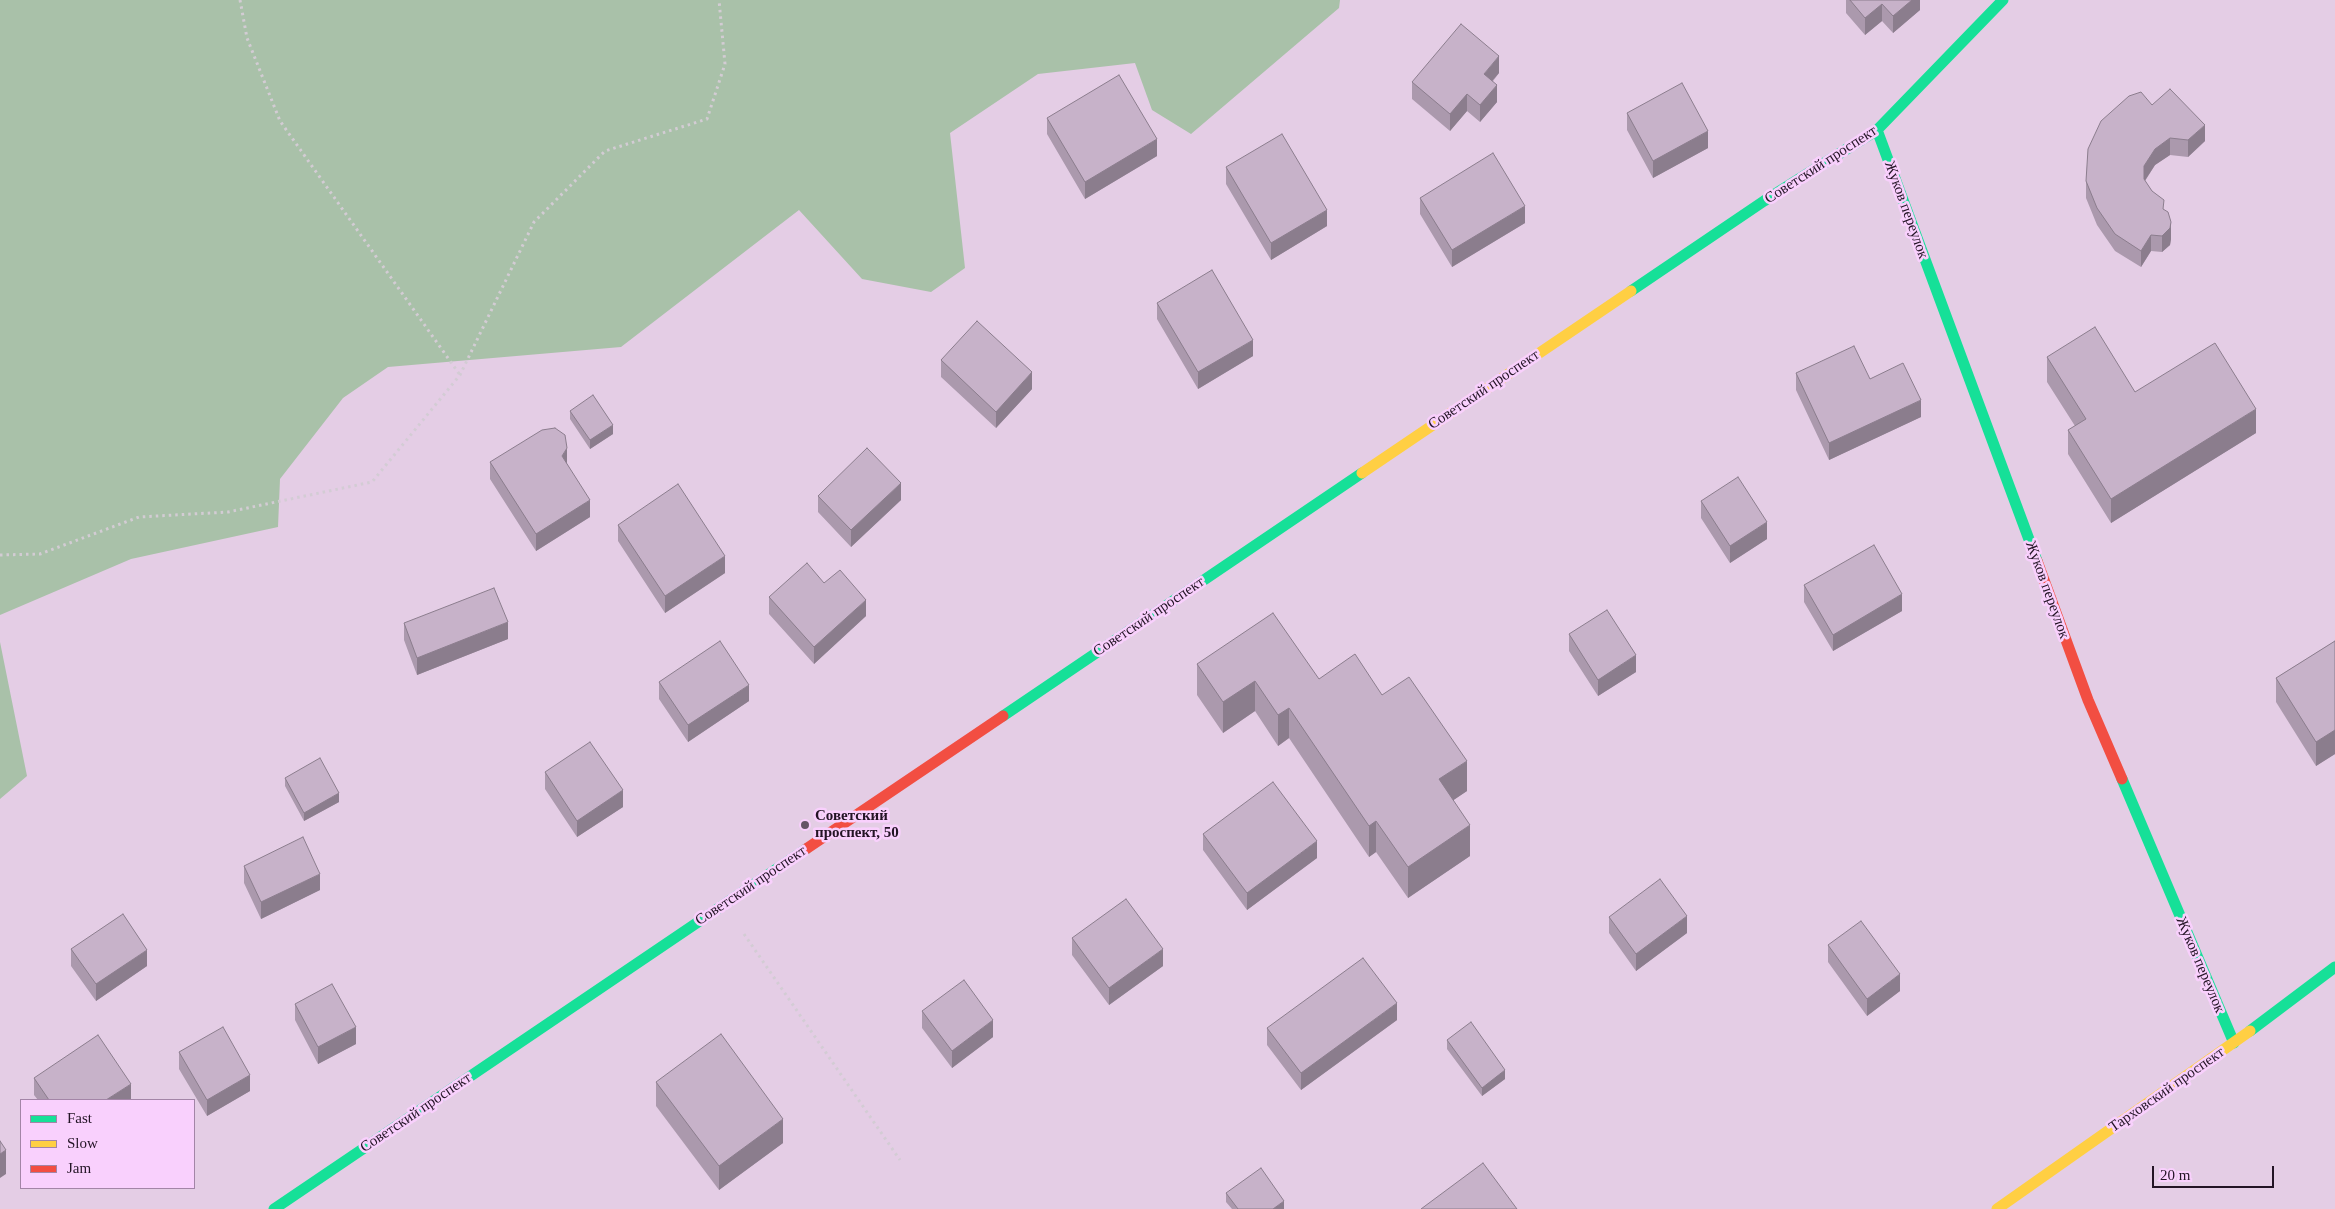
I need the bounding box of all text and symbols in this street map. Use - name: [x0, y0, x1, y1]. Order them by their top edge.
- street label: Советский проспект: [1762, 122, 1880, 208]
- street label: Жуков переулок: [1880, 159, 1932, 261]
- street label: Советский проспект: [1425, 346, 1543, 434]
- street label: Жуков переулок: [2021, 539, 2073, 641]
- street label: Советский проспект: [1090, 573, 1208, 661]
- place label: Советский проспект, 50: [815, 807, 899, 842]
- marker: Советский проспект, 50: [799, 819, 811, 831]
- street label: Советский проспект: [692, 842, 810, 930]
- street label: Жуков переулок: [2172, 914, 2228, 1016]
- street label: Тарховский проспект: [2106, 1043, 2228, 1137]
- street label: Советский проспект: [357, 1069, 475, 1157]
- legend: [20, 1099, 195, 1189]
- text: Fast: [67, 1110, 92, 1126]
- text: Slow: [67, 1135, 98, 1151]
- scale bar: [2155, 1156, 2278, 1188]
- text: Jam: [67, 1160, 91, 1176]
- text: 20 m: [2160, 1167, 2190, 1183]

